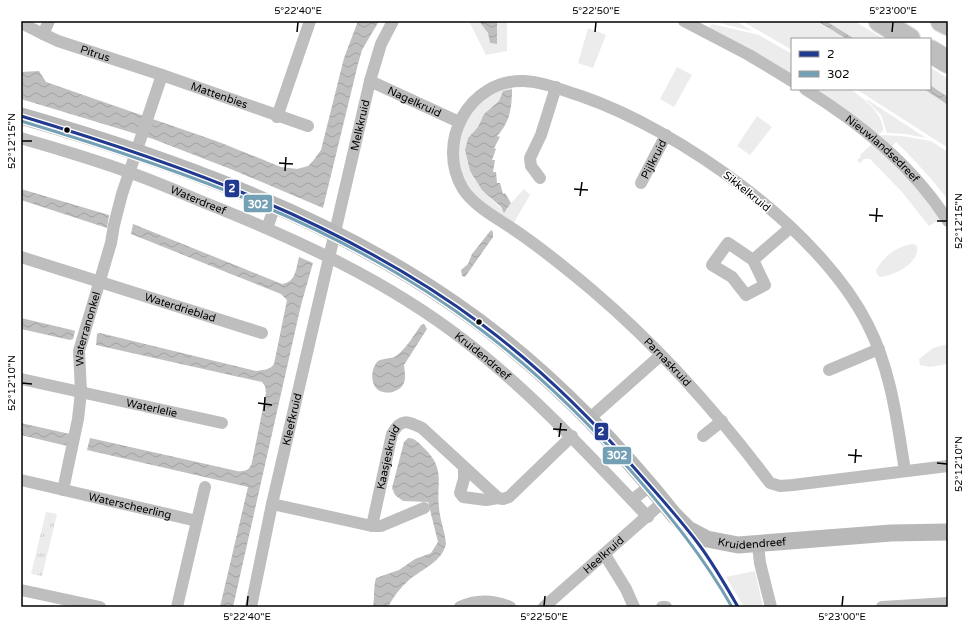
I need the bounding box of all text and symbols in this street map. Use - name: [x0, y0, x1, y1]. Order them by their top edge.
- text: 5°22'40"E: [274, 5, 322, 17]
- text: 5°22'50"E: [572, 5, 620, 17]
- text: 5°23'00"E: [869, 5, 917, 17]
- legend: [791, 38, 931, 90]
- street label: Pitrus: [79, 43, 112, 65]
- text: 2: [827, 47, 835, 61]
- text: 302: [827, 67, 850, 81]
- street label: Mattenbies: [189, 80, 249, 111]
- street label: Nagelkruid: [385, 84, 443, 120]
- street label: Melkkruid: [348, 98, 372, 152]
- street label: Nieuwlandsedreef: [843, 112, 922, 186]
- text: 52°12'15"N: [6, 113, 18, 169]
- unlabelled marker: [62, 125, 72, 135]
- street label: Pijlkruid: [638, 138, 669, 181]
- street label: Sikkelkruid: [721, 168, 773, 214]
- line badge: 2: [224, 179, 240, 198]
- text: 2: [229, 182, 236, 195]
- street label: Waterdreef: [168, 183, 229, 218]
- text: 52°12'15"N: [953, 193, 965, 249]
- line badge: 302: [243, 194, 273, 213]
- text: 302: [248, 198, 268, 211]
- street label: Waterranonkel: [73, 290, 103, 366]
- street label: Waterdrieblad: [143, 290, 217, 325]
- unlabelled marker: [474, 317, 484, 327]
- street label: Kruidendreef: [452, 330, 514, 384]
- street label: Parnaskruid: [641, 335, 694, 389]
- text: 52°12'10"N: [6, 355, 18, 411]
- street label: Kleefkruid: [280, 392, 304, 447]
- street label: Waterlelie: [125, 396, 179, 420]
- line badge: 2: [594, 422, 609, 441]
- street label: Kaasjeskruid: [374, 423, 403, 491]
- text: 2: [598, 425, 605, 438]
- text: 52°12'10"N: [953, 436, 965, 492]
- line badge: 302: [602, 446, 632, 465]
- text: 302: [607, 449, 627, 462]
- street label: Waterscheerling: [87, 490, 173, 522]
- street label: Heelkruid: [581, 534, 627, 577]
- street label: Kruidendreef: [717, 535, 788, 552]
- text: 5°22'40"E: [223, 611, 271, 623]
- text: 5°22'50"E: [520, 611, 568, 623]
- text: 5°23'00"E: [818, 611, 866, 623]

